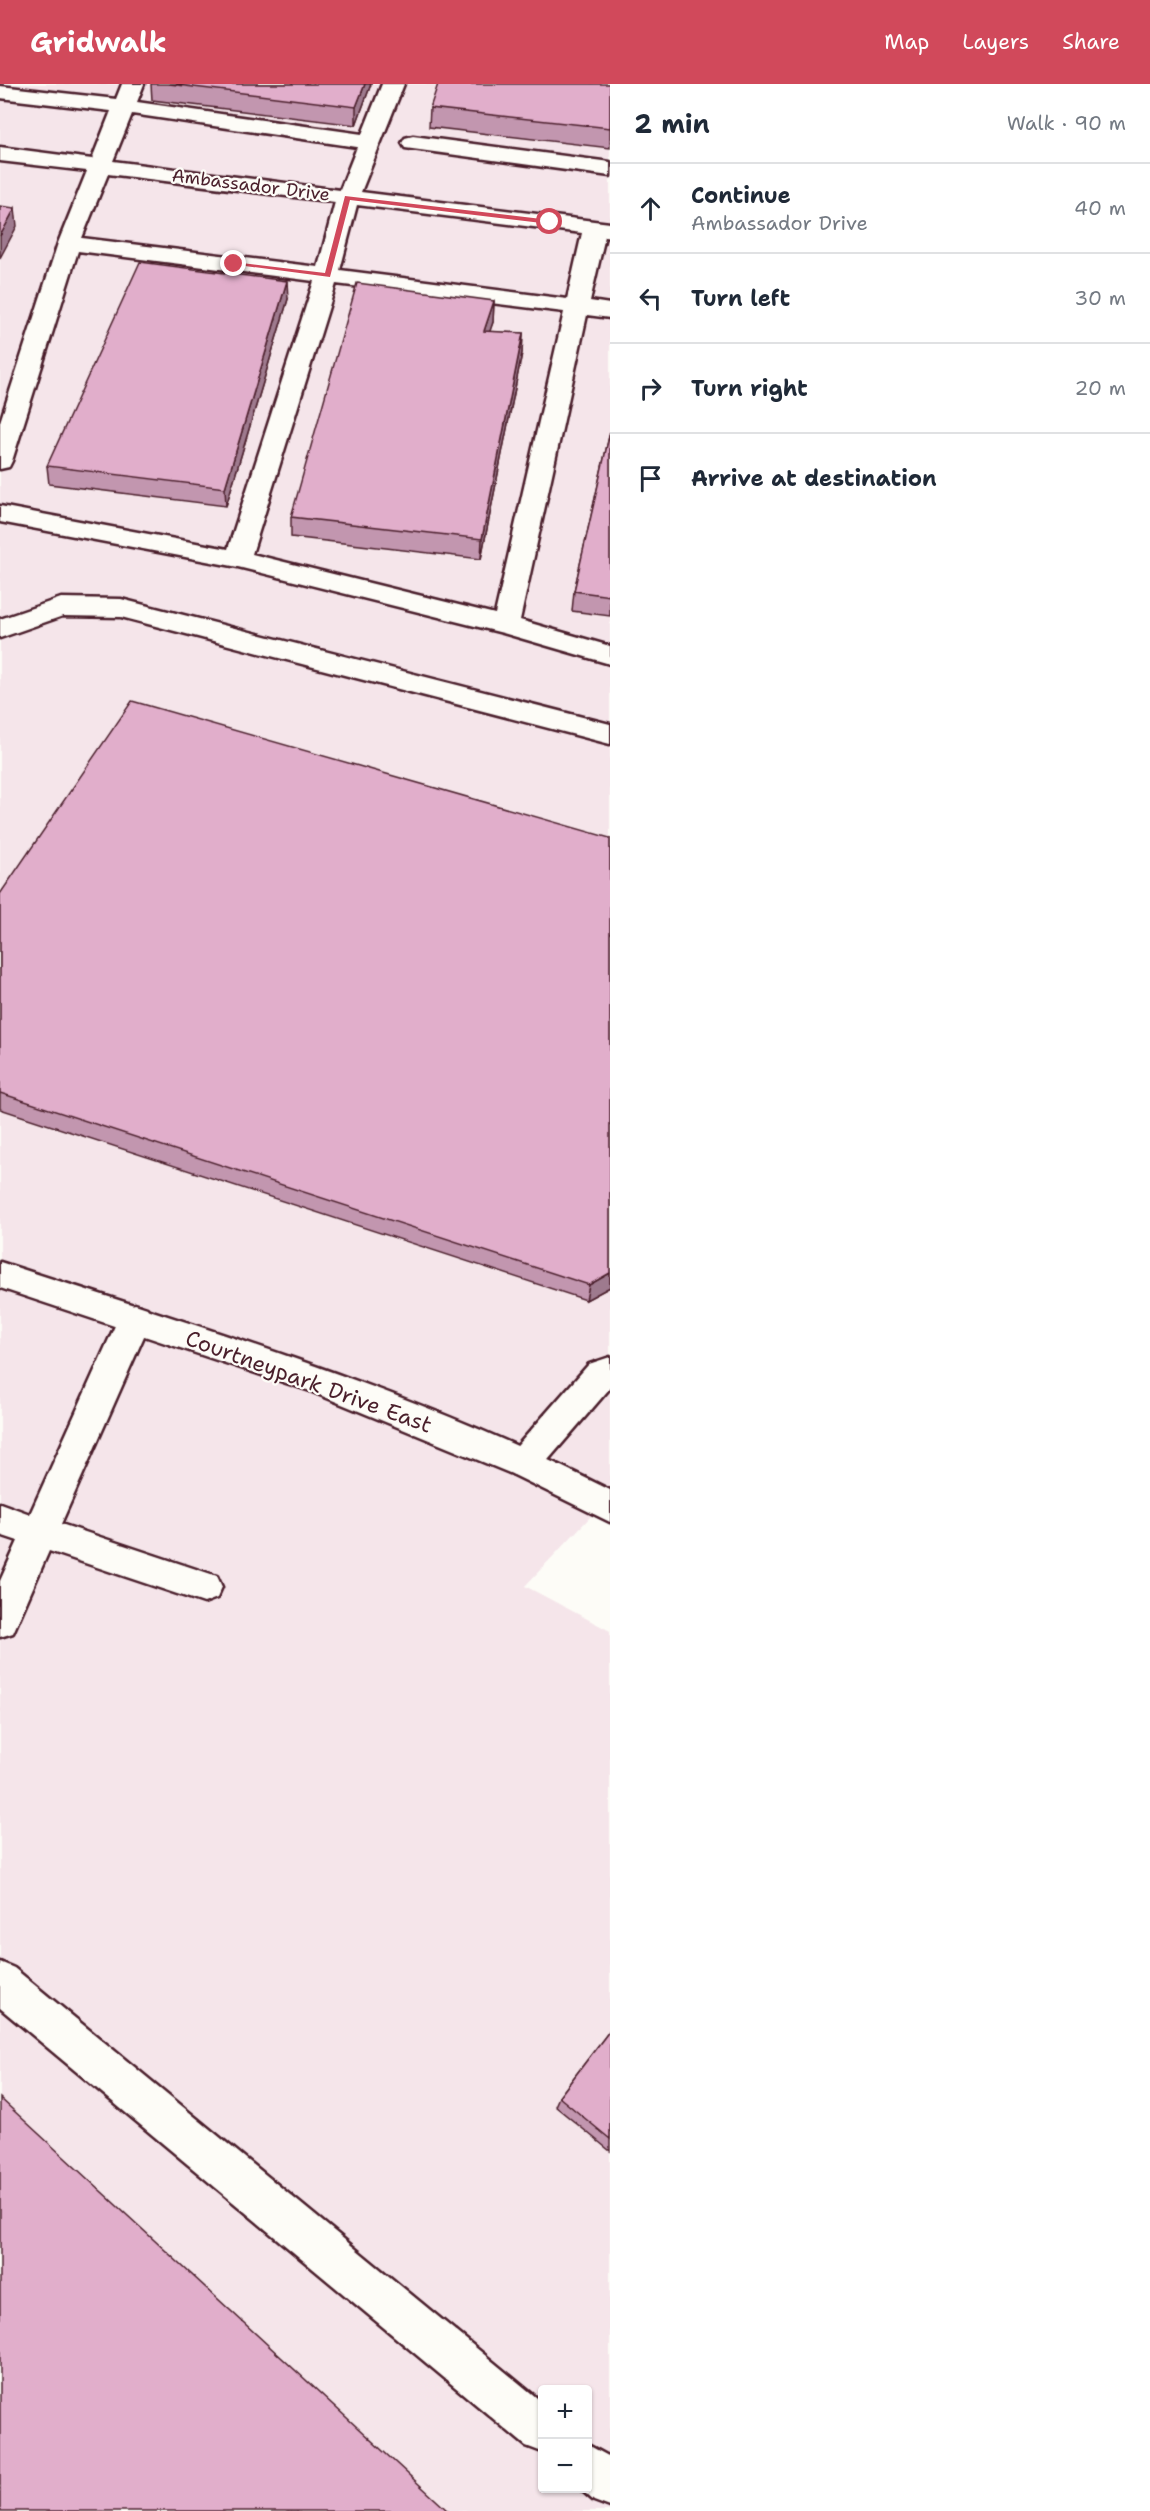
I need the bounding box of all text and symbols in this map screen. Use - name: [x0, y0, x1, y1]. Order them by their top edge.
- text: Gridwalk: [30, 23, 167, 61]
- text: Map: [884, 28, 929, 56]
- text: Layers: [962, 28, 1029, 56]
- text: Share: [1062, 28, 1120, 56]
- text: 2 min: [634, 106, 710, 141]
- text: Walk · 90 m: [1007, 110, 1126, 136]
- street label: Ambassador Drive: [171, 163, 331, 207]
- text: Continue: [691, 181, 791, 210]
- icon: ahead: [634, 192, 667, 225]
- text: 40 m: [1074, 195, 1126, 221]
- route start: [536, 208, 562, 234]
- text: Ambassador Drive: [691, 210, 868, 236]
- route end: [220, 250, 246, 276]
- icon: left: [634, 282, 667, 315]
- text: Turn left: [691, 284, 790, 313]
- text: 30 m: [1074, 285, 1126, 311]
- icon: right: [634, 372, 667, 405]
- text: Turn right: [691, 374, 808, 403]
- text: 20 m: [1075, 375, 1126, 401]
- icon: arrive: [634, 462, 667, 495]
- text: Arrive at destination: [691, 464, 937, 493]
- street label: Courtneypark Drive East: [182, 1323, 436, 1440]
- map controls: [538, 2385, 592, 2493]
- button: +: [538, 2385, 592, 2439]
- button: −: [538, 2439, 592, 2493]

